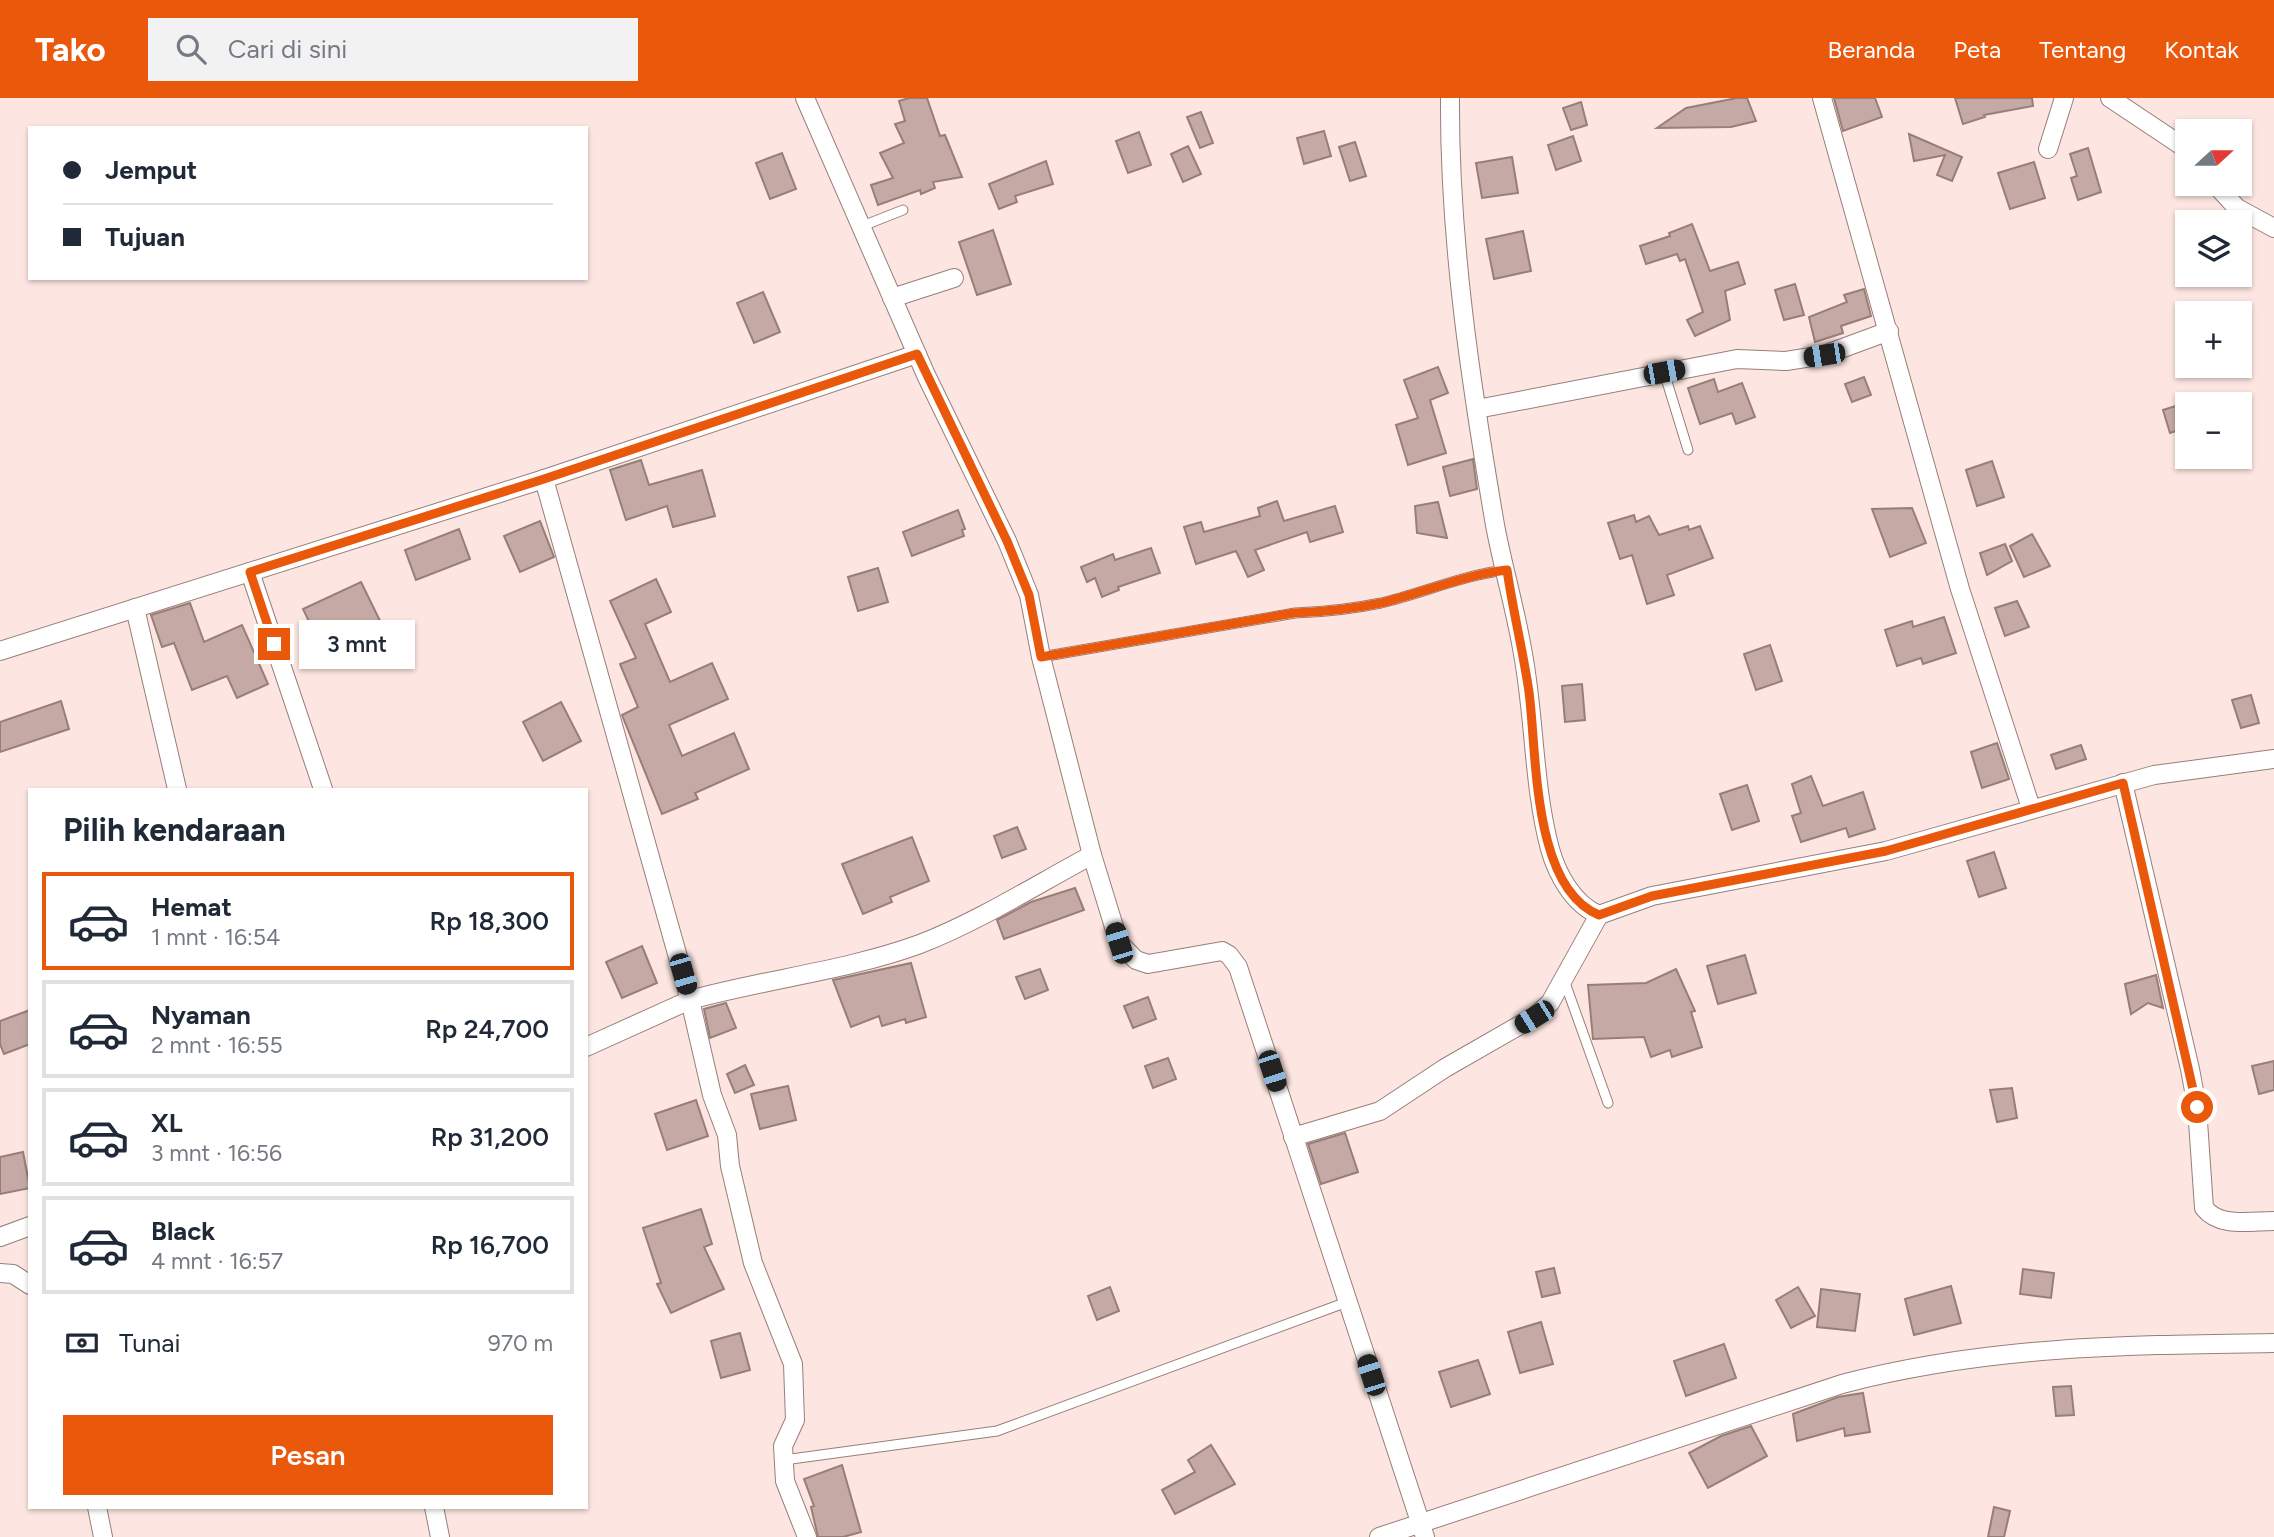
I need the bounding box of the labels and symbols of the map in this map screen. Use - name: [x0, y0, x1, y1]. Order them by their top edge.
- north arrow: [2175, 119, 2252, 196]
- car: [1802, 341, 1847, 369]
- car: [1642, 358, 1687, 386]
- callout: 3 mnt: [298, 620, 414, 668]
- route end: [258, 628, 290, 660]
- car: [1103, 920, 1136, 966]
- car: [668, 951, 699, 997]
- car: [1511, 997, 1558, 1037]
- car: [1256, 1048, 1289, 1094]
- route start: [2181, 1091, 2213, 1123]
- car: [1355, 1352, 1388, 1398]

